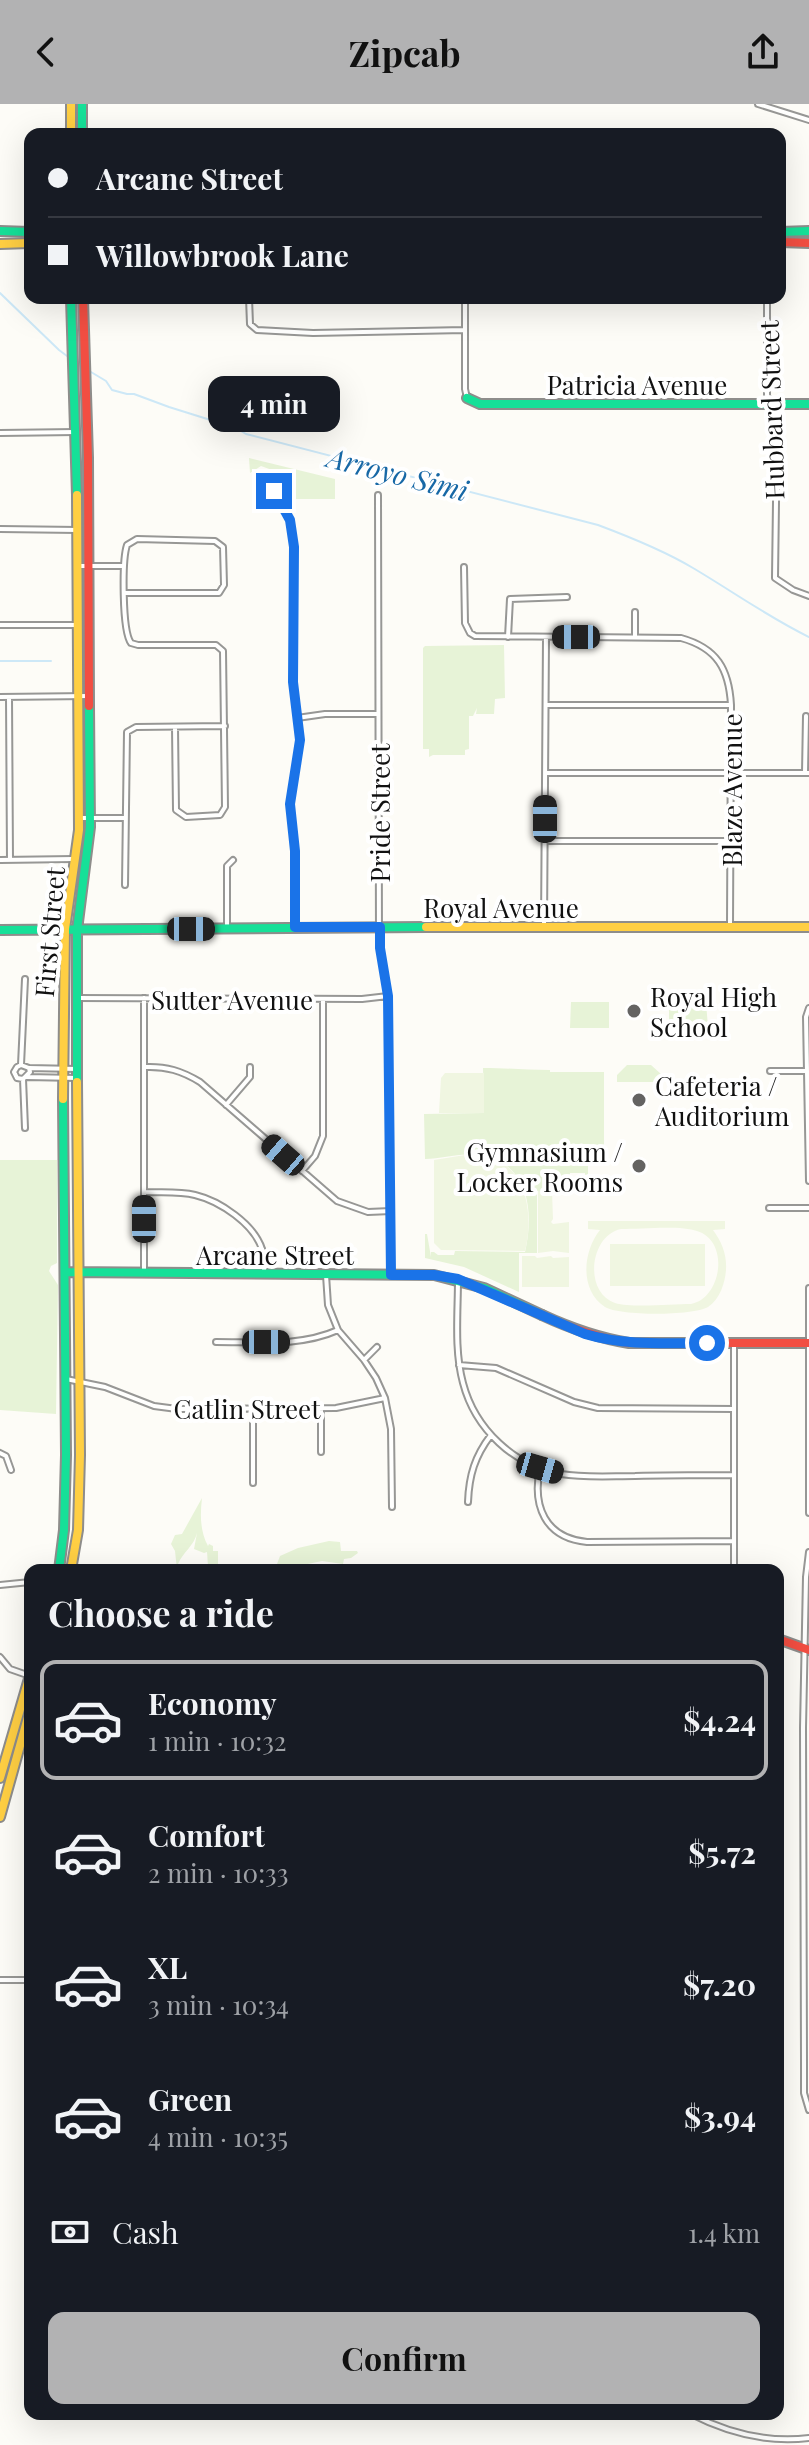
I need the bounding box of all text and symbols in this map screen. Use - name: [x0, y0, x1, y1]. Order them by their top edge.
- text: Zipcab: [348, 28, 461, 76]
- icon: back: [24, 30, 68, 74]
- icon: share: [741, 30, 785, 74]
- text: Arcane Street: [96, 158, 283, 198]
- text: Willowbrook Lane: [96, 235, 349, 275]
- street label: Hubbard Street: [750, 319, 792, 500]
- street label: Patricia Avenue: [547, 367, 727, 402]
- callout: 4 min: [208, 375, 340, 431]
- text: 4 min: [240, 386, 308, 421]
- water label: Arroyo Simi: [321, 437, 473, 508]
- route end: [256, 473, 292, 509]
- car: [552, 625, 600, 649]
- street label: Blaze Avenue: [714, 713, 749, 867]
- street label: Pride Street: [362, 743, 397, 882]
- car: [533, 795, 557, 843]
- street label: First Street: [26, 865, 72, 999]
- street label: Royal Avenue: [423, 890, 579, 925]
- car: [167, 917, 215, 941]
- place label: Royal High School: [650, 979, 777, 1044]
- street label: Sutter Avenue: [151, 982, 313, 1017]
- marker: Royal High School: [625, 1002, 643, 1020]
- place label: Cafeteria / Auditorium: [654, 1068, 789, 1133]
- marker: Cafeteria / Auditorium: [630, 1091, 648, 1109]
- car: [257, 1130, 309, 1180]
- place label: Gymnasium / Locker Rooms: [457, 1134, 623, 1199]
- marker: Gymnasium / Locker Rooms: [630, 1157, 648, 1175]
- car: [132, 1195, 156, 1243]
- street label: Arcane Street: [195, 1237, 355, 1272]
- route start: [689, 1325, 725, 1361]
- car: [242, 1330, 290, 1354]
- street label: Catlin Street: [174, 1391, 321, 1426]
- car: [514, 1450, 566, 1486]
- text: Choose a ride: [48, 1588, 274, 1636]
- text: Economy: [148, 1683, 277, 1723]
- icon: car: [52, 1684, 124, 1756]
- text: $4.24: [683, 1700, 756, 1740]
- text: 1 min · 10:32: [148, 1723, 286, 1758]
- text: Comfort: [148, 1815, 265, 1855]
- icon: car: [52, 1816, 124, 1888]
- text: $5.72: [688, 1832, 756, 1872]
- text: 2 min · 10:33: [148, 1855, 289, 1890]
- text: XL: [148, 1947, 187, 1987]
- icon: car: [52, 1948, 124, 2020]
- text: $7.20: [683, 1964, 756, 2004]
- text: 3 min · 10:34: [148, 1987, 289, 2022]
- text: Green: [148, 2079, 232, 2119]
- icon: car: [52, 2080, 124, 2152]
- text: $3.94: [684, 2096, 756, 2136]
- text: 4 min · 10:35: [148, 2119, 288, 2154]
- icon: cash: [48, 2210, 92, 2254]
- text: Cash: [112, 2212, 179, 2252]
- text: 1.4 km: [688, 2215, 760, 2250]
- button: Confirm: [48, 2312, 760, 2404]

